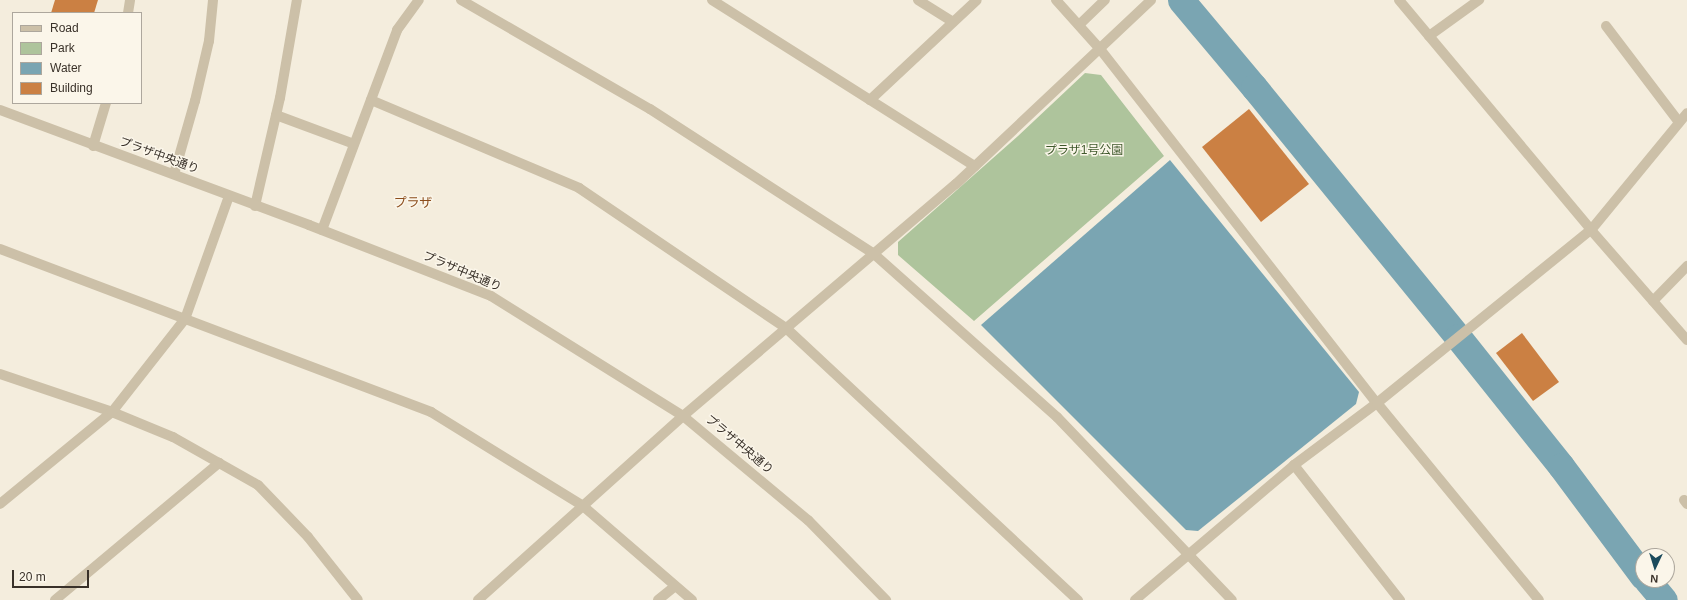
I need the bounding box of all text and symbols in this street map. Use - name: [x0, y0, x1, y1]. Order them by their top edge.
- legend: [12, 12, 142, 104]
- text: Road: [50, 21, 79, 35]
- text: Park: [50, 41, 75, 55]
- text: Water: [50, 61, 82, 75]
- text: Building: [50, 81, 93, 95]
- street label: プラザ中央通り: [117, 135, 201, 177]
- park label: プラザ1号公園: [1045, 144, 1123, 158]
- district label: プラザ: [394, 195, 432, 211]
- street label: プラザ中央通り: [421, 249, 503, 295]
- street label: プラザ中央通り: [702, 412, 776, 478]
- north arrow: [1635, 548, 1675, 588]
- scale bar: [14, 562, 91, 588]
- text: 20 m: [19, 570, 46, 584]
- text: N: [1650, 573, 1659, 585]

